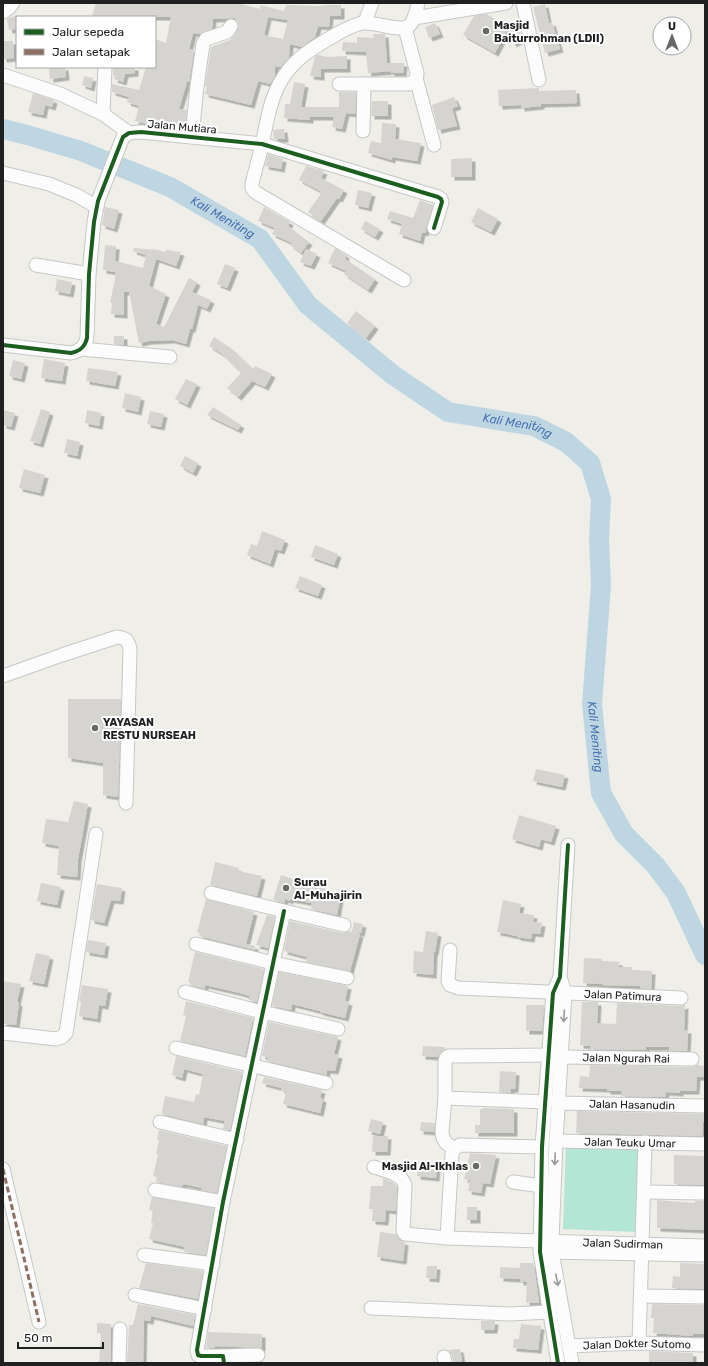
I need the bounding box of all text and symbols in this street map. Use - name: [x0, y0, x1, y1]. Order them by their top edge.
- legend: [16, 16, 156, 68]
- north arrow: [652, 16, 692, 56]
- place label: Masjid Baiturrohman (LDII): [494, 19, 604, 45]
- text: U: [668, 20, 676, 33]
- text: Jalur sepeda: [52, 25, 124, 39]
- marker: Masjid Baiturrohman (LDII): [481, 26, 491, 36]
- text: Jalan setapak: [52, 45, 131, 59]
- street label: Jalan Mutiara: [147, 117, 217, 137]
- water label: Kali Meniting: [188, 194, 257, 241]
- water label: Kali Meniting: [482, 411, 555, 441]
- water label: Kali Meniting: [585, 701, 606, 773]
- place label: YAYASAN RESTU NURSEAH: [103, 716, 196, 742]
- marker: YAYASAN RESTU NURSEAH: [90, 723, 100, 733]
- place label: Surau Al-Muhajirin: [294, 876, 362, 902]
- marker: Surau Al-Muhajirin: [281, 883, 291, 893]
- street label: Jalan Patimura: [584, 987, 662, 1004]
- one-way arrow: [560, 1009, 567, 1022]
- street label: Jalan Ngurah Rai: [582, 1051, 670, 1065]
- street label: Jalan Hasanudin: [589, 1097, 675, 1112]
- street label: Jalan Teuku Umar: [584, 1135, 677, 1150]
- one-way arrow: [551, 1152, 559, 1165]
- place label: Masjid Al-Ikhlas: [382, 1160, 468, 1173]
- marker: Masjid Al-Ikhlas: [471, 1161, 481, 1171]
- street label: Jalan Sudirman: [582, 1236, 663, 1251]
- one-way arrow: [553, 1273, 561, 1286]
- scale bar: [18, 1324, 103, 1350]
- text: 50 m: [24, 1331, 52, 1345]
- street label: Jalan Dokter Sutomo: [583, 1336, 691, 1352]

